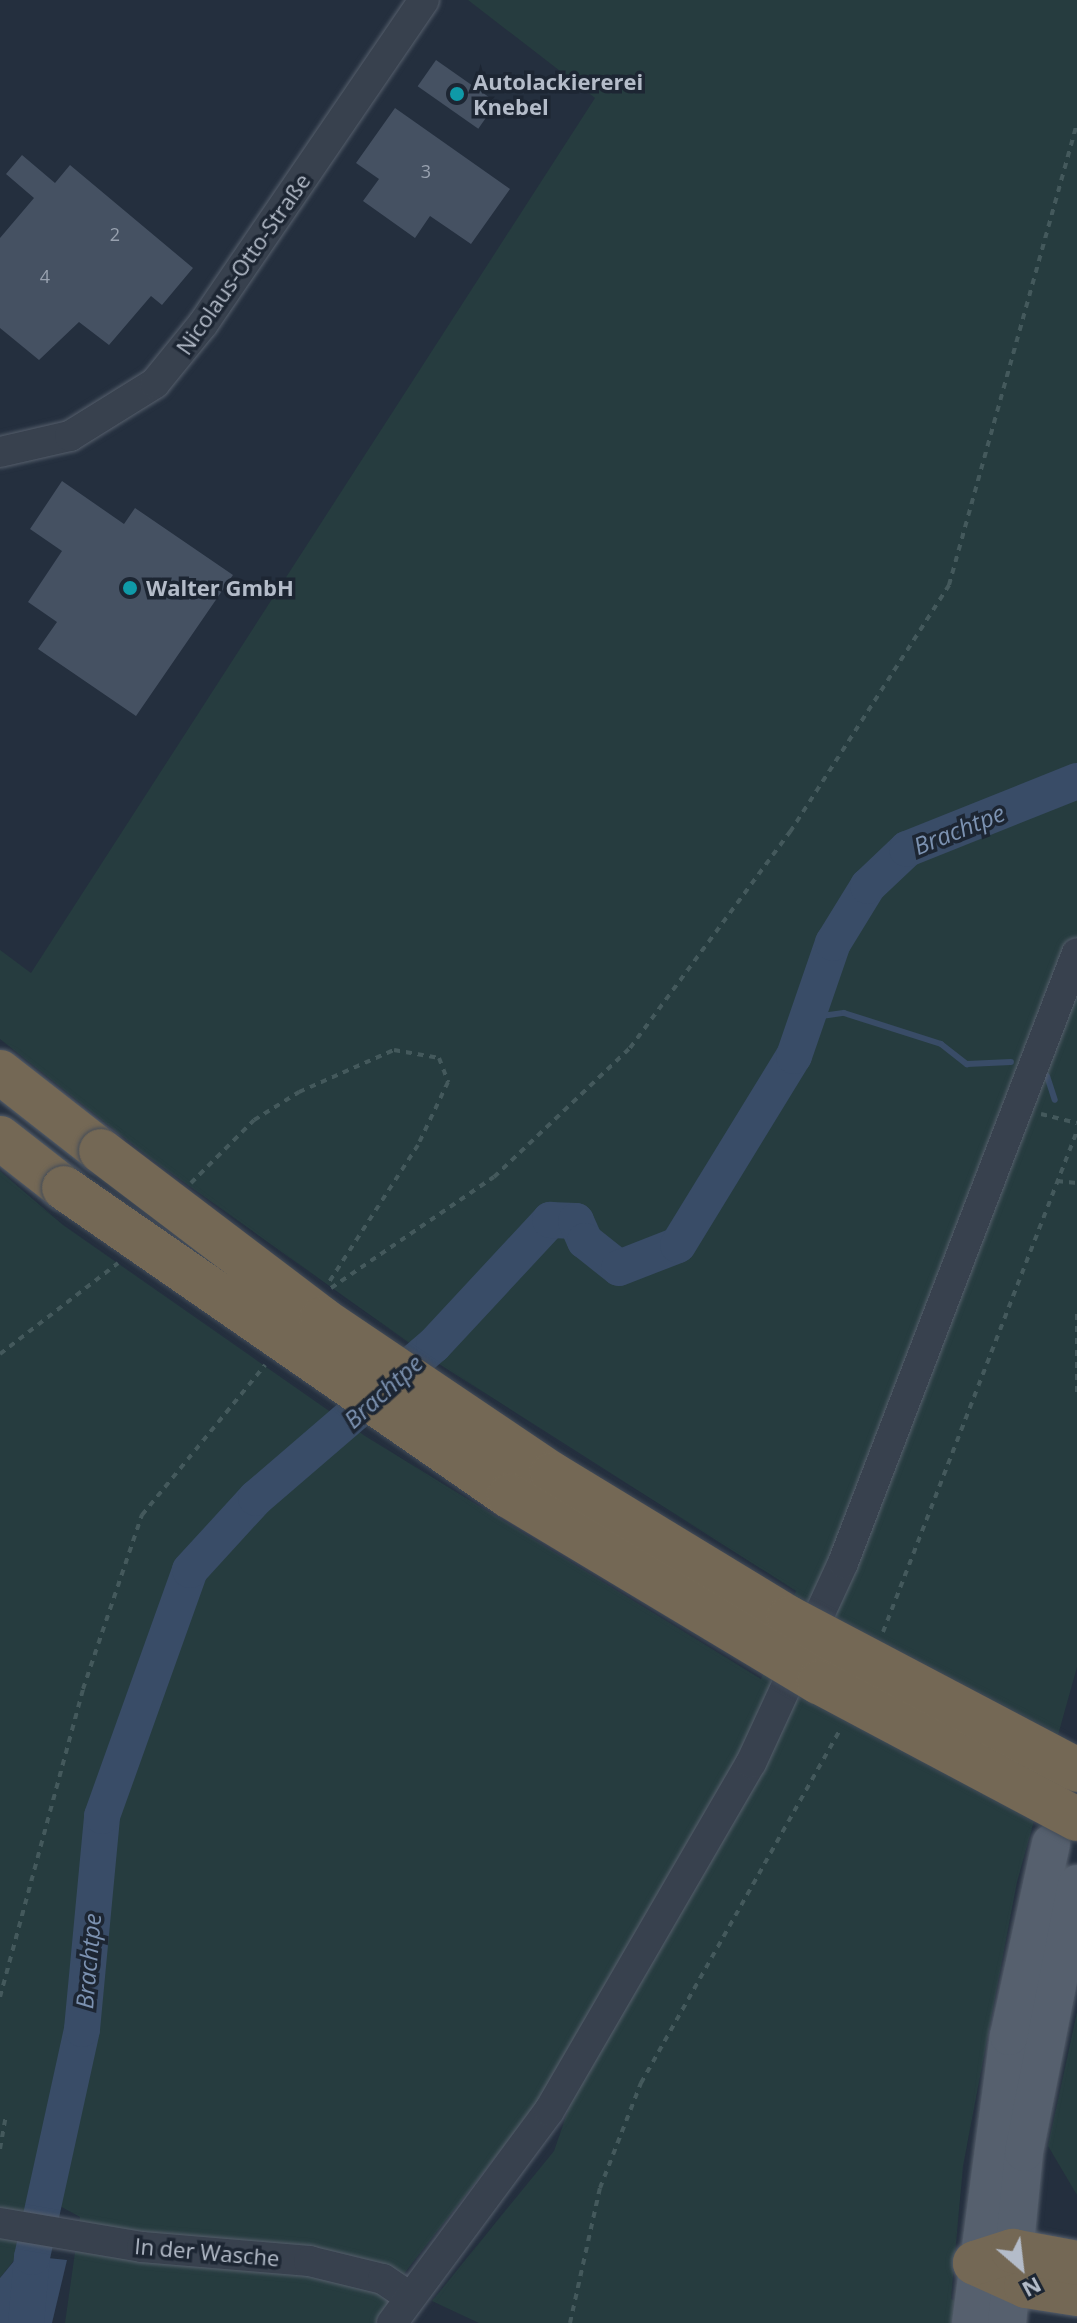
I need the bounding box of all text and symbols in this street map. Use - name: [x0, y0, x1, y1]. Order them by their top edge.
- place label: Autolackiererei Knebel: [473, 68, 643, 120]
- marker: Autolackiererei Knebel: [448, 85, 466, 103]
- house number: 3: [421, 160, 431, 182]
- street label: Nicolaus-Otto-Straße: [171, 168, 315, 360]
- house number: 2: [110, 223, 120, 245]
- house number: 4: [40, 265, 50, 287]
- place label: Walter GmbH: [146, 575, 294, 601]
- marker: Walter GmbH: [121, 579, 139, 597]
- water label: Brachtpe: [909, 798, 1009, 860]
- water label: Brachtpe: [338, 1348, 428, 1434]
- water label: Brachtpe: [69, 1912, 107, 2010]
- north arrow: [981, 2227, 1061, 2307]
- street label: In der Wasche: [133, 2233, 281, 2271]
- text: N: [1017, 2271, 1047, 2306]

